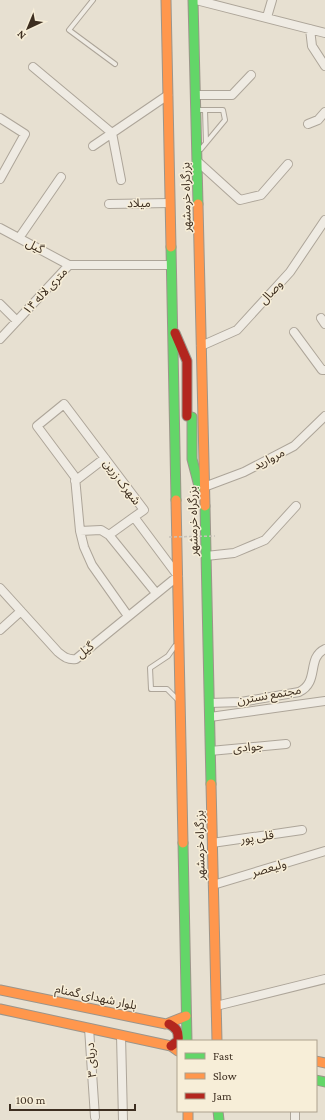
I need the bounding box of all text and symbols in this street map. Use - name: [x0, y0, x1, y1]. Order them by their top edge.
- north arrow: [8, 8, 48, 48]
- text: N: [14, 28, 28, 42]
- street label: بزرگراه خرمشهر: [178, 162, 194, 233]
- street label: میلاد: [127, 196, 151, 210]
- street label: گیل: [24, 236, 47, 257]
- street label: ۱۴ متری لاله: [20, 265, 70, 317]
- street label: وصال: [256, 277, 286, 307]
- street label: مروارید: [251, 445, 287, 473]
- street label: شهرک زرین: [100, 456, 144, 508]
- street label: بزرگراه خرمشهر: [185, 486, 201, 557]
- street label: گیل: [74, 638, 97, 661]
- street label: مجتمع نسترن: [236, 682, 302, 709]
- street label: جوادی: [232, 738, 264, 756]
- street label: بزرگراه خرمشهر: [192, 810, 208, 881]
- street label: قلی پور: [238, 828, 275, 848]
- street label: ولیعصر: [249, 856, 288, 880]
- street label: بلوار شهدای گمنام: [53, 981, 138, 1014]
- legend: [177, 1040, 317, 1112]
- street label: دریای ۳: [83, 1042, 99, 1078]
- text: Fast: [213, 1049, 234, 1063]
- text: Slow: [213, 1069, 237, 1083]
- scale bar: [10, 1086, 135, 1112]
- text: Jam: [212, 1089, 232, 1103]
- text: 100 m: [16, 1093, 46, 1107]

